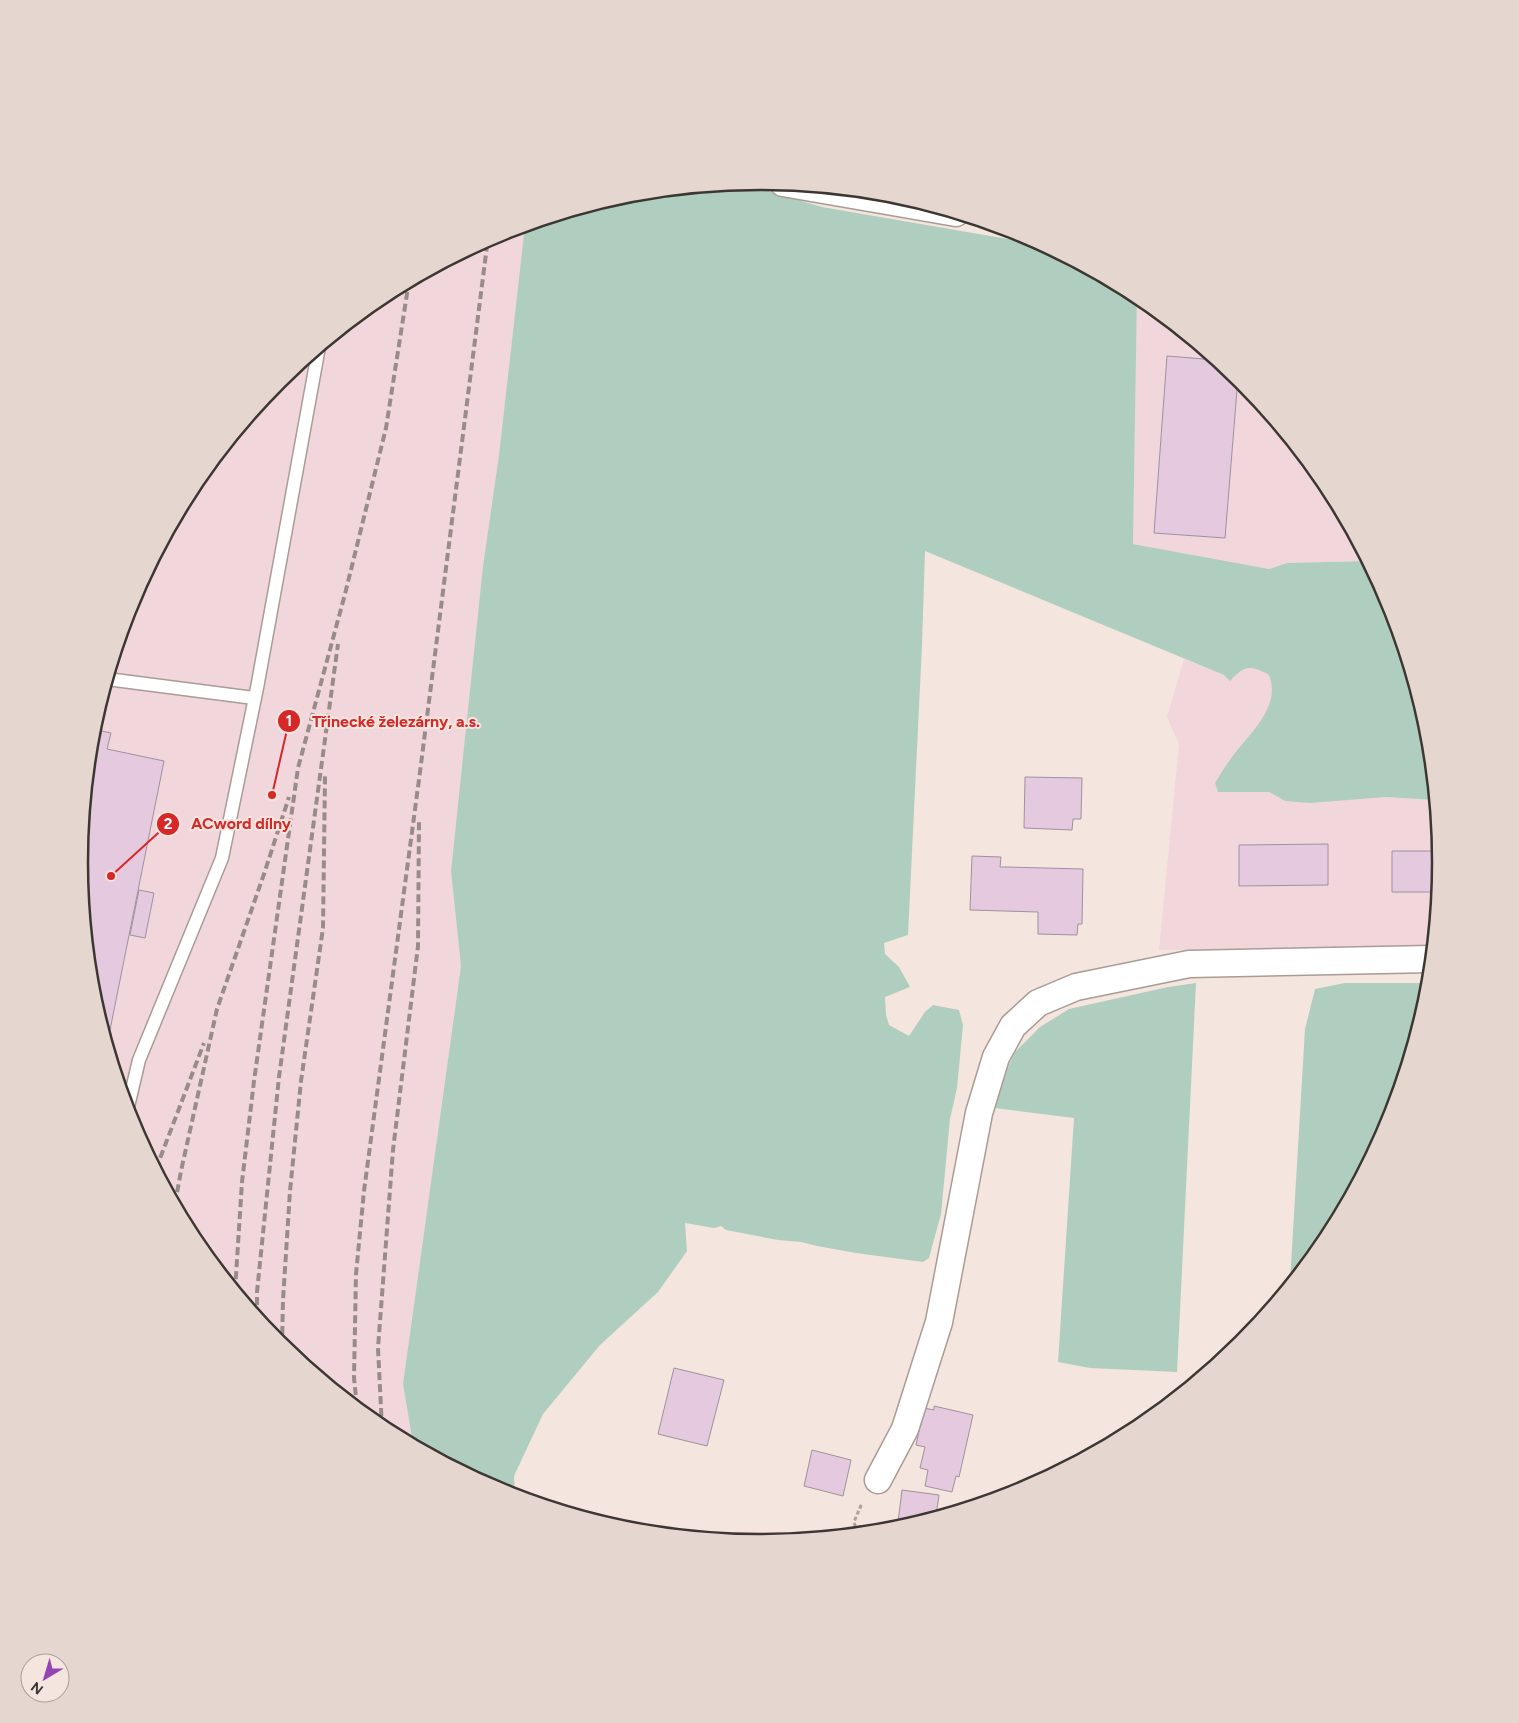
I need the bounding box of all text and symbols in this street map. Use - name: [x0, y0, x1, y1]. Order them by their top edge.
- callout: Třinecké železárny, a.s.: [277, 706, 490, 737]
- text: 1: [286, 712, 292, 730]
- text: Třinecké železárny, a.s.: [312, 712, 480, 731]
- callout: ACword dílny: [156, 808, 301, 839]
- text: ACword dílny: [191, 814, 292, 833]
- text: 2: [164, 815, 173, 833]
- north arrow: [20, 1653, 70, 1703]
- text: N: [28, 1678, 47, 1698]

